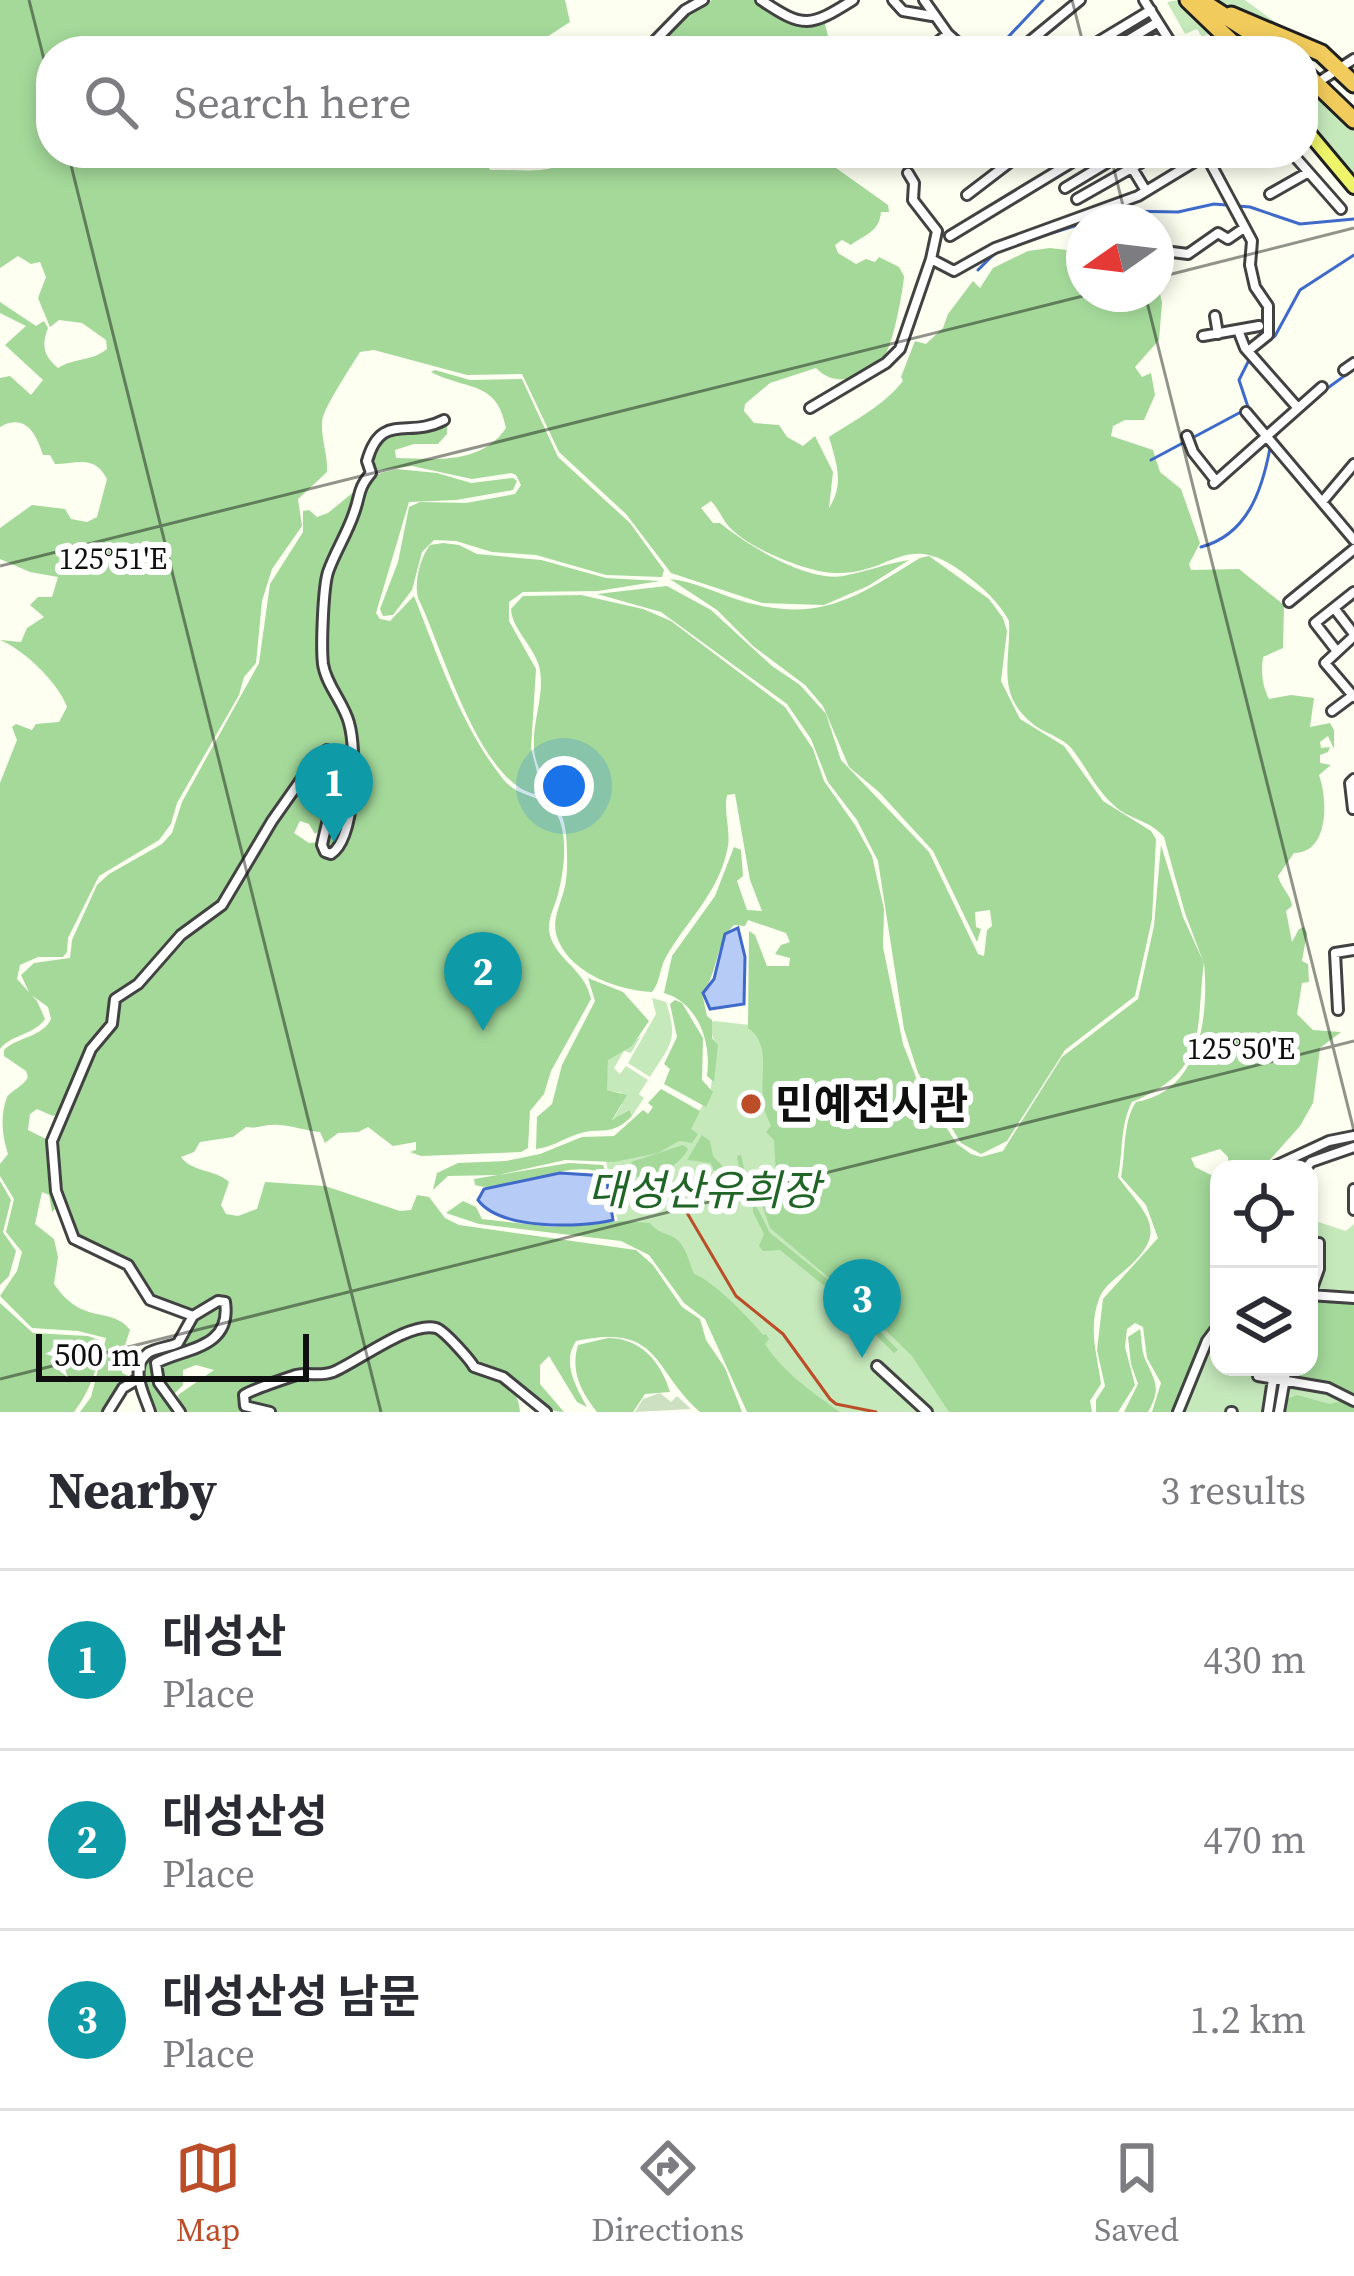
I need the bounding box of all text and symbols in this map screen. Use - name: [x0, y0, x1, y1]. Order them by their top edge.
- search box: [36, 36, 1318, 168]
- icon: search: [78, 69, 144, 135]
- text: Search here: [174, 71, 411, 133]
- north arrow: [1066, 204, 1174, 312]
- text: 125°51'E: [59, 538, 167, 579]
- pin: 1: [295, 743, 373, 842]
- your location: [534, 756, 594, 816]
- pin: 2: [444, 932, 522, 1031]
- text: 125°50'E: [1187, 1028, 1295, 1069]
- place label: 민예전시관: [775, 1075, 968, 1133]
- marker: 민예전시관: [738, 1091, 764, 1117]
- map controls: [1210, 1160, 1318, 1376]
- button: locate: [1210, 1160, 1318, 1268]
- park label: 대성산유희장: [588, 1161, 825, 1219]
- pin: 3: [823, 1259, 901, 1358]
- button: layers: [1210, 1268, 1318, 1376]
- scale bar: [36, 1328, 309, 1381]
- text: 500 m: [54, 1332, 141, 1377]
- text: Nearby: [48, 1455, 217, 1525]
- text: 3 results: [1161, 1464, 1306, 1517]
- text: 대성산: [162, 1605, 286, 1667]
- text: 1: [76, 1633, 98, 1686]
- text: 430 m: [1203, 1633, 1306, 1686]
- text: Place: [162, 1667, 255, 1720]
- text: 대성산성: [162, 1785, 328, 1847]
- text: 2: [76, 1813, 98, 1866]
- text: 470 m: [1203, 1813, 1306, 1866]
- text: Place: [162, 1847, 255, 1900]
- text: 대성산성 남문: [162, 1965, 420, 2027]
- text: 3: [76, 1993, 98, 2046]
- text: 1.2 km: [1190, 1993, 1306, 2046]
- text: Place: [162, 2027, 255, 2080]
- tab: Map: [175, 2135, 241, 2252]
- tab: Directions: [591, 2135, 744, 2252]
- tab: Saved: [1094, 2135, 1179, 2252]

